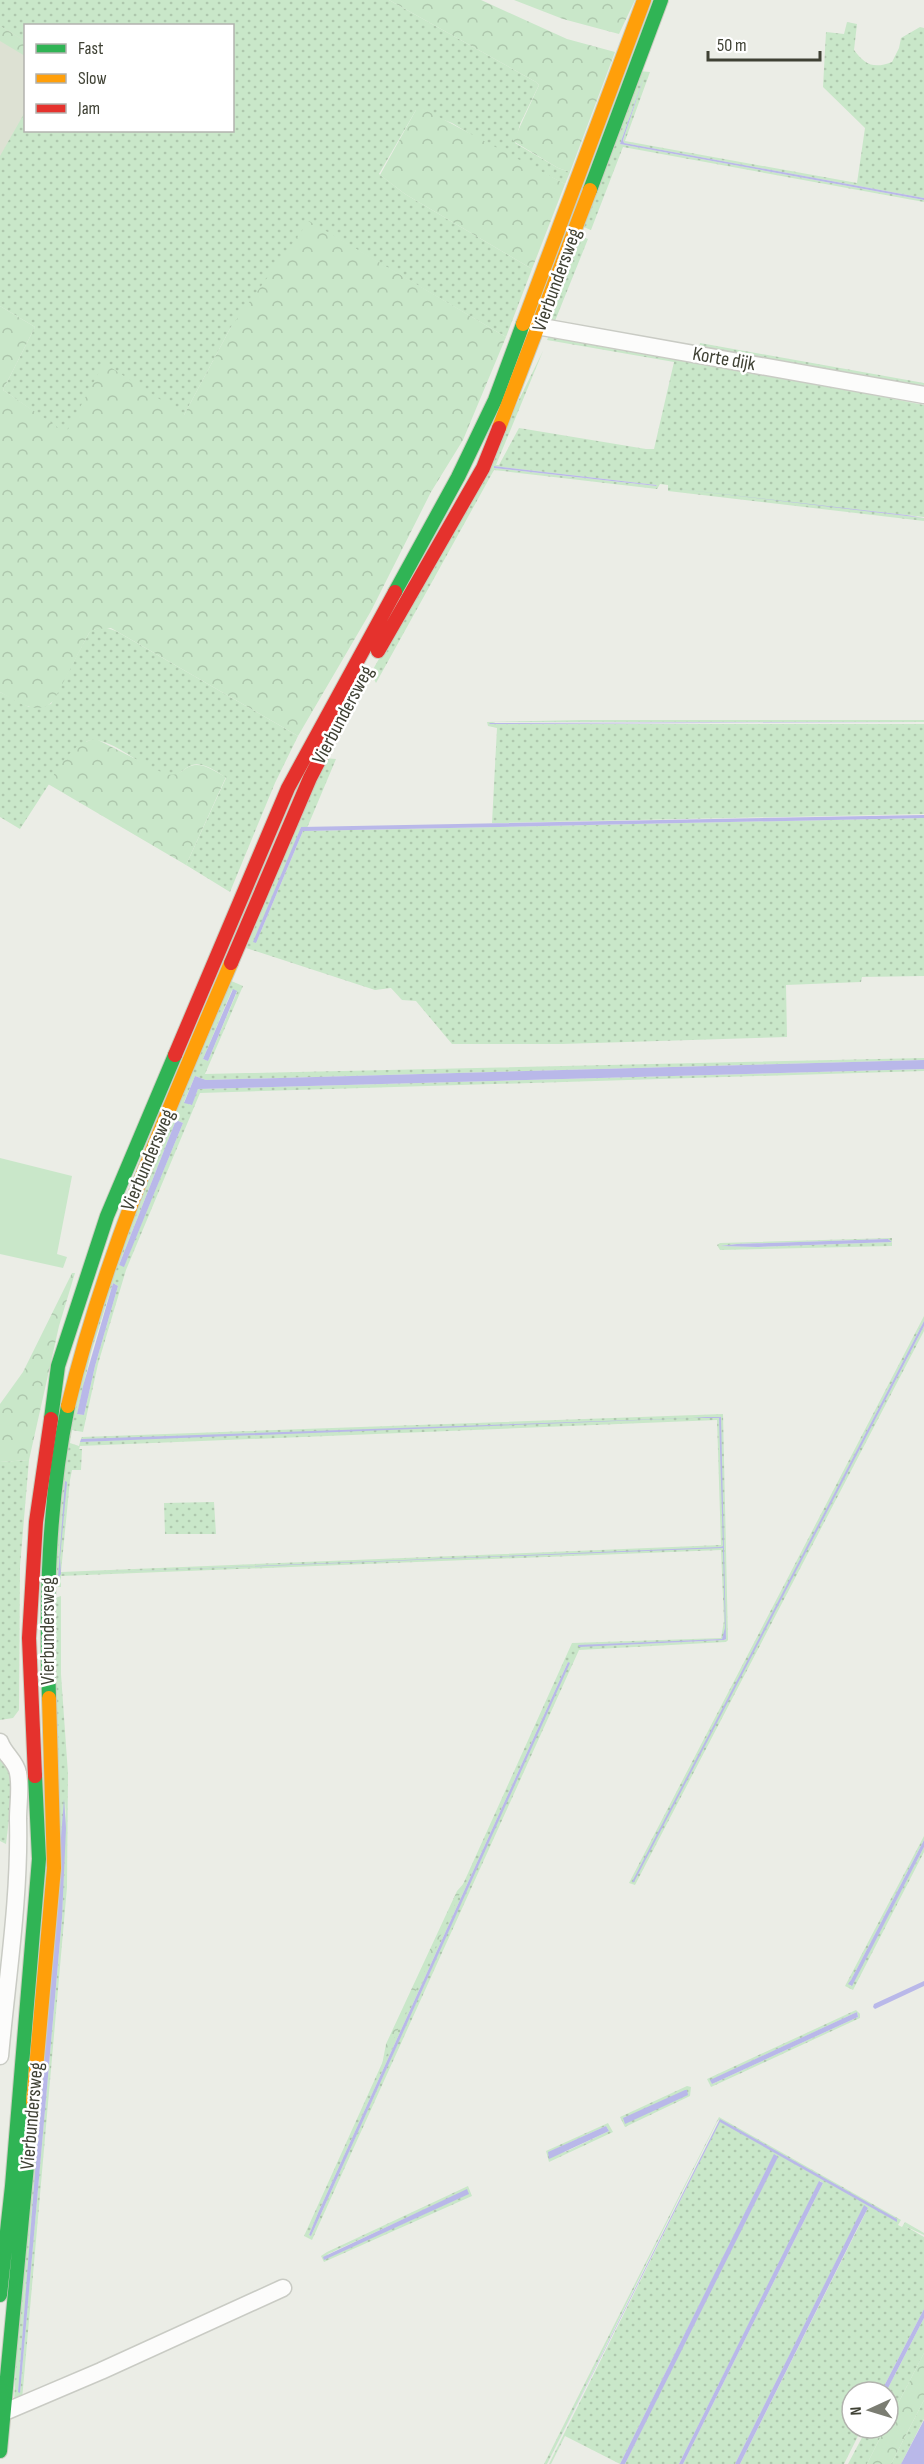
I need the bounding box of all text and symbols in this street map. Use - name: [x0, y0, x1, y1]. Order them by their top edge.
- legend: [24, 24, 234, 132]
- scale bar: [708, 24, 820, 62]
- text: 50 m: [717, 35, 747, 56]
- text: Fast: [78, 38, 104, 59]
- text: Slow: [78, 68, 107, 89]
- text: Jam: [77, 98, 100, 119]
- street label: Vierbundersweg: [527, 225, 587, 335]
- street label: Korte dijk: [691, 342, 758, 376]
- street label: Vierbundersweg: [307, 662, 379, 768]
- street label: Vierbundersweg: [116, 1106, 180, 1214]
- street label: Vierbundersweg: [36, 1577, 60, 1685]
- street label: Vierbundersweg: [15, 2061, 49, 2171]
- north arrow: [840, 2380, 900, 2440]
- text: N: [847, 2406, 866, 2416]

